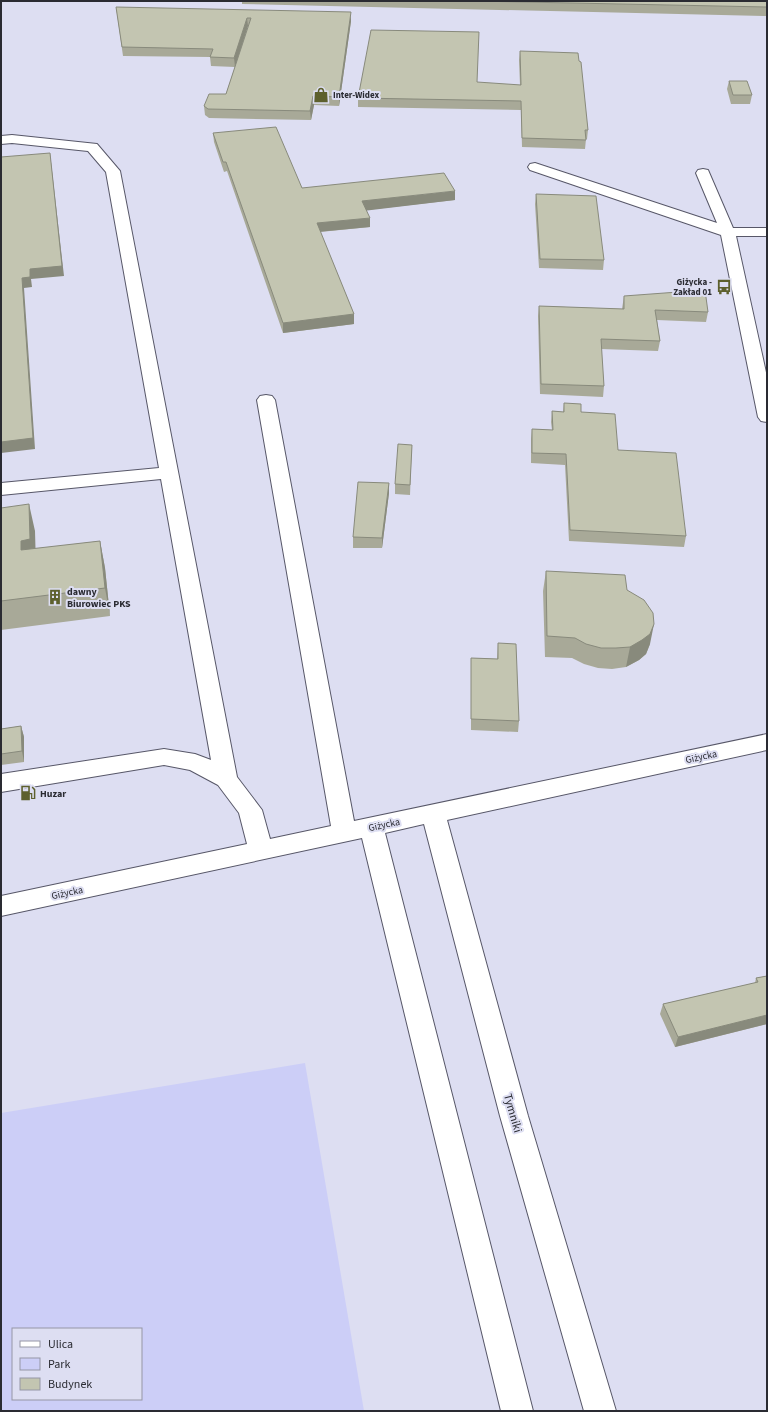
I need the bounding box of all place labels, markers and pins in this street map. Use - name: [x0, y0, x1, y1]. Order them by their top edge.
- shop icon: Inter-Widex: [312, 86, 330, 104]
- place label: Inter-Widex: [333, 89, 379, 102]
- place label: Giżycka - Zakład 01: [673, 276, 712, 299]
- bus stop icon: Giżycka - Zakład 01: [715, 278, 733, 296]
- place label: dawny Biurowiec PKS: [67, 585, 131, 611]
- building icon: dawny Biurowiec PKS: [46, 588, 64, 606]
- fuel station icon: Huzar: [19, 784, 37, 802]
- place label: Huzar: [40, 787, 66, 801]

